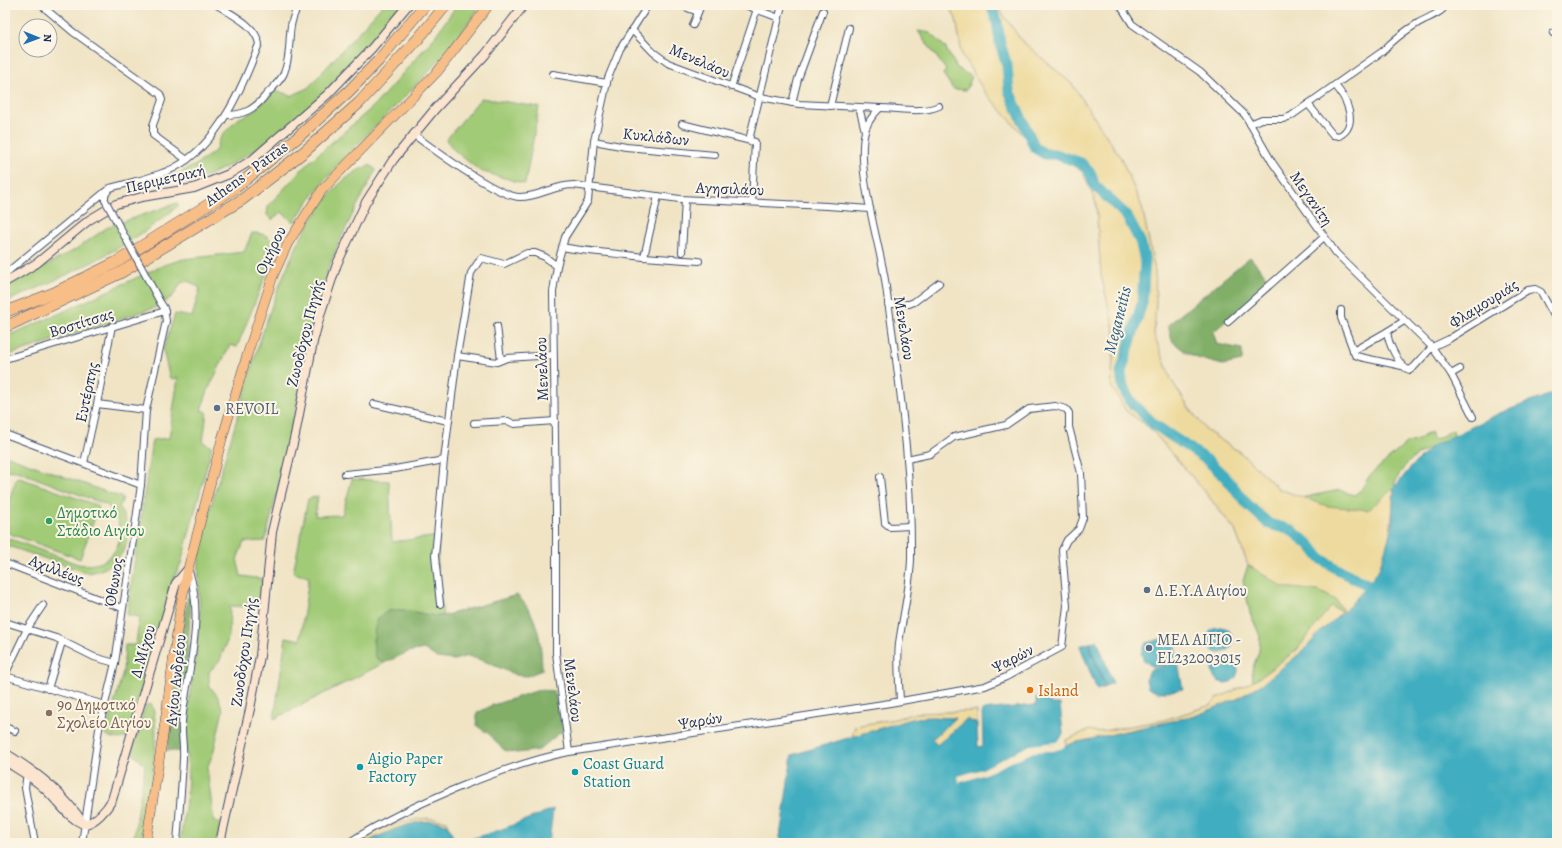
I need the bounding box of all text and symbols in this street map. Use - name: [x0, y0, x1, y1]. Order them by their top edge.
- north arrow: [18, 18, 58, 58]
- text: N: [40, 34, 55, 42]
- street label: Μενελάου: [666, 38, 734, 84]
- street label: Κυκλάδων: [622, 123, 691, 151]
- street label: Athens - Patras: [200, 136, 293, 212]
- street label: Περιμετρική: [123, 159, 207, 199]
- street label: Μεγανίτη: [1284, 167, 1338, 230]
- street label: Αγησιλάου: [694, 177, 765, 201]
- street label: Ομήρου: [250, 223, 292, 278]
- street label: Φλαμουριάς: [1445, 274, 1523, 334]
- street label: Ζωοδόχου Πηγής: [281, 277, 329, 389]
- water label: Meganeitis: [1098, 284, 1137, 356]
- street label: Μενελάου: [888, 295, 920, 362]
- street label: Βοστίτσας: [46, 303, 116, 343]
- street label: Μενελάου: [530, 336, 554, 402]
- street label: Ευτέρπης: [70, 360, 104, 425]
- place label: REVOIL: [225, 398, 279, 420]
- marker: REVOIL: [212, 403, 222, 413]
- place label: Δημοτικό Στάδιο Αιγίου: [57, 502, 145, 542]
- marker: Δημοτικό Στάδιο Αιγίου: [44, 516, 54, 526]
- street label: Αχιλλέως: [25, 549, 88, 591]
- street label: Όθωνος: [99, 556, 129, 609]
- place label: Δ.Ε.Υ.Α Αιγίου: [1155, 580, 1247, 602]
- marker: Δ.Ε.Υ.Α Αιγίου: [1142, 585, 1152, 595]
- street label: Ζωοδόχου Πηγής: [225, 596, 263, 708]
- street label: Δ.Μίχου: [125, 622, 161, 680]
- place label: ΜΕΛ ΑΙΓΙΟ - EL232003015: [1157, 629, 1241, 669]
- street label: Αγίου Ανδρέου: [160, 633, 192, 728]
- street label: Ψαρών: [988, 639, 1038, 679]
- marker: ΜΕΛ ΑΙΓΙΟ - EL232003015: [1144, 643, 1154, 653]
- street label: Μενελάου: [558, 657, 588, 723]
- place label: Island: [1038, 680, 1079, 702]
- marker: Island: [1025, 685, 1035, 695]
- place label: 9ο Δημοτικό Σχολείο Αιγίου: [57, 694, 151, 734]
- street label: Ψαρών: [677, 707, 724, 735]
- marker: 9ο Δημοτικό Σχολείο Αιγίου: [44, 708, 54, 718]
- place label: Aigio Paper Factory: [367, 748, 443, 788]
- place label: Coast Guard Station: [583, 753, 664, 793]
- marker: Aigio Paper Factory: [355, 762, 365, 772]
- marker: Coast Guard Station: [570, 767, 580, 777]

